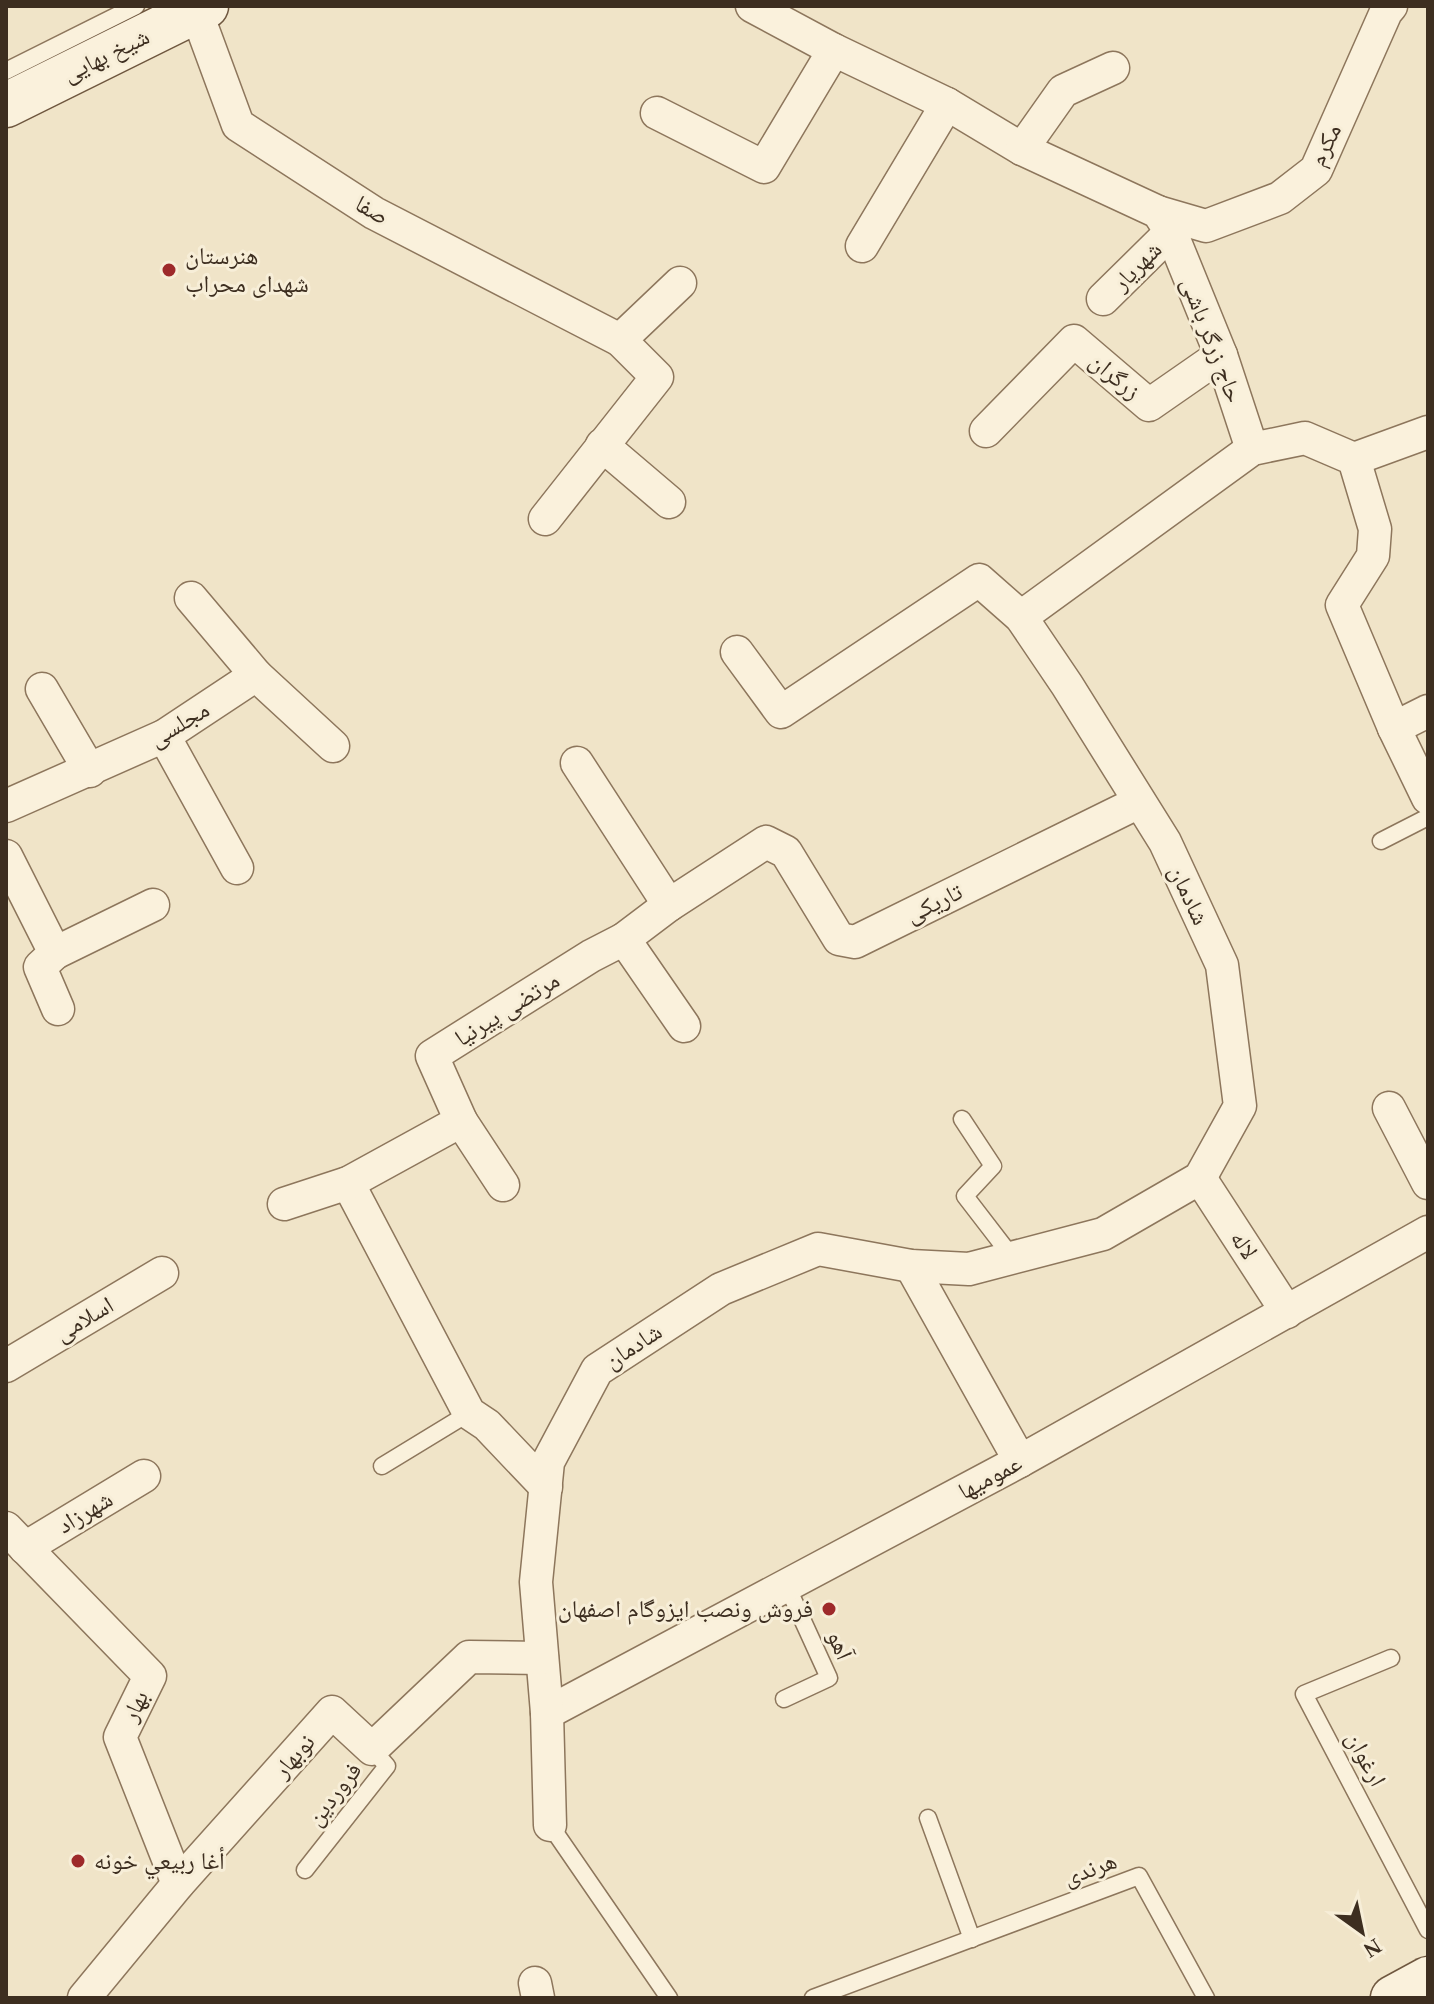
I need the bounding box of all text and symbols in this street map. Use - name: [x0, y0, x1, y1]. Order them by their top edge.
- street label: شیخ بهایی: [59, 23, 154, 89]
- street label: مکرم: [1304, 120, 1349, 172]
- street label: صفا: [351, 190, 393, 230]
- street label: شهریار: [1107, 236, 1167, 297]
- place label: هنرستان شهدای محراب: [185, 243, 309, 298]
- marker: هنرستان شهدای محراب: [160, 261, 178, 279]
- street label: حاج زرگر باشی: [1174, 274, 1248, 407]
- street label: زرگران: [1084, 347, 1146, 405]
- street label: مجلسی: [144, 696, 214, 753]
- street label: شادمان: [1163, 861, 1214, 929]
- street label: تاریکی: [902, 878, 967, 929]
- street label: مرتضی پیرنیا: [450, 967, 565, 1052]
- street label: لاله: [1225, 1226, 1263, 1264]
- street label: اسلامی: [50, 1291, 118, 1347]
- street label: شادمان: [600, 1318, 667, 1375]
- street label: عمومیها: [954, 1450, 1026, 1505]
- street label: شهرزاد: [53, 1486, 117, 1538]
- place label: فروش ونصب ایزوگام اصفهان: [558, 1596, 813, 1625]
- marker: فروش ونصب ایزوگام اصفهان: [820, 1600, 838, 1618]
- street label: آهو: [822, 1627, 858, 1664]
- street label: بهار: [116, 1686, 154, 1727]
- street label: ارغوان: [1340, 1727, 1391, 1791]
- street label: نوبهار: [267, 1729, 320, 1784]
- street label: فروردین: [301, 1757, 367, 1831]
- place label: أغا ربيعي خونه: [94, 1847, 225, 1880]
- street label: هرندی: [1060, 1847, 1120, 1892]
- marker: أغا ربيعي خونه: [69, 1852, 87, 1870]
- north arrow: [1322, 1892, 1402, 1972]
- text: N: [1359, 1934, 1386, 1963]

